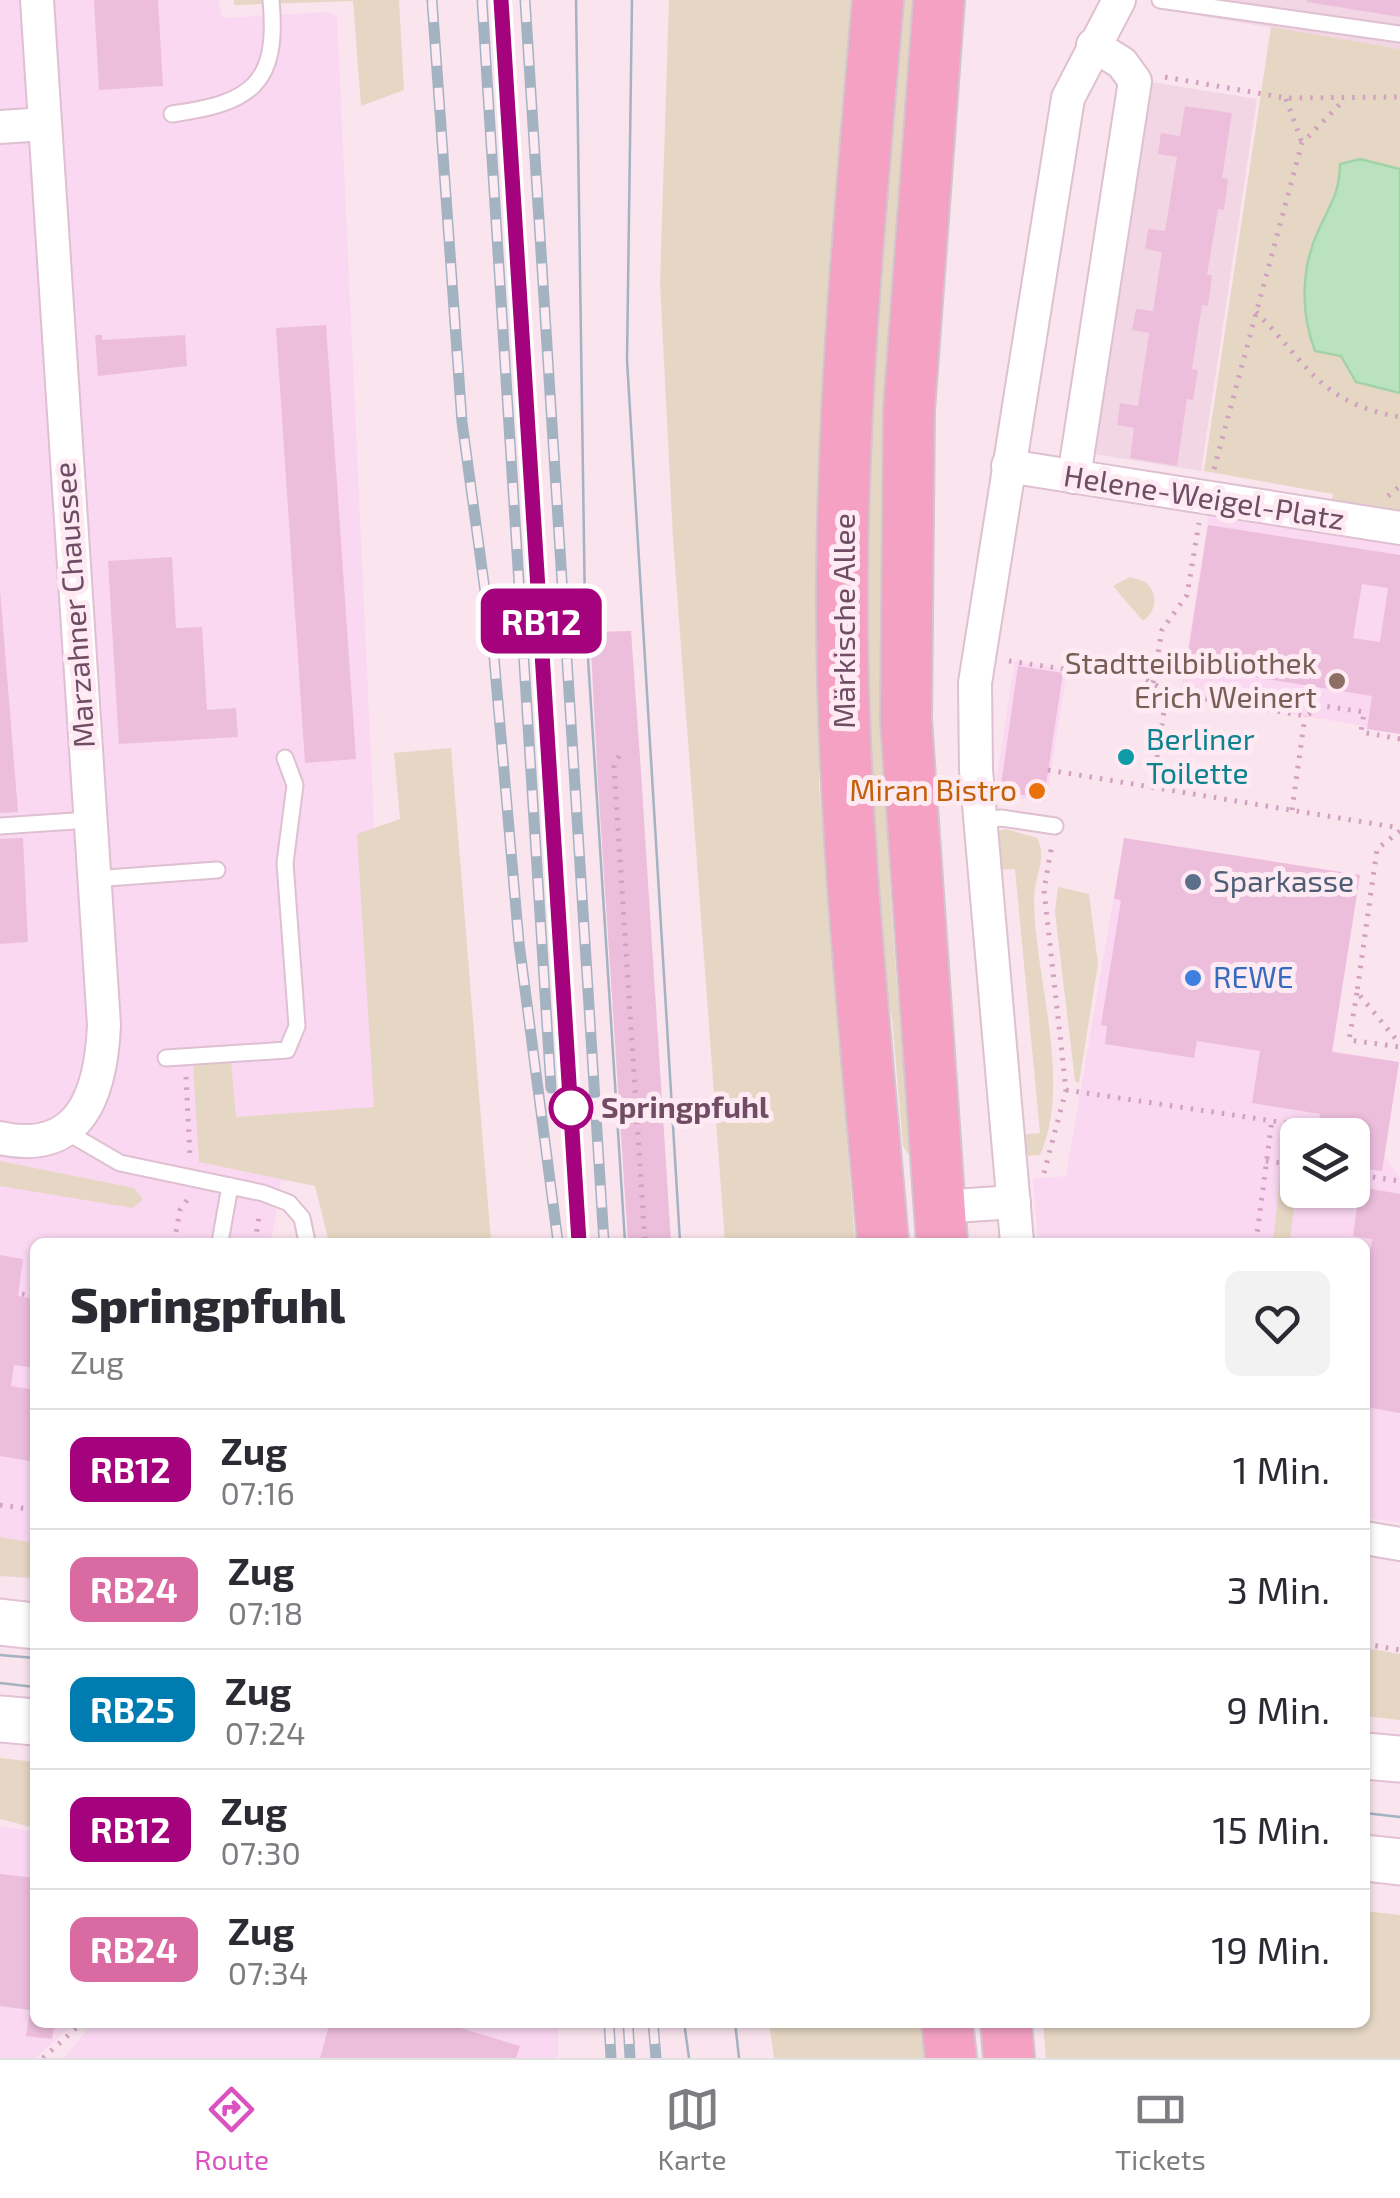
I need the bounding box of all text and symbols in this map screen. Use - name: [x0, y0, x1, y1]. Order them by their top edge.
- street label: Helene-Weigel-Platz: [1061, 456, 1347, 536]
- street label: Marzahner Chaussee: [45, 461, 101, 749]
- street label: Märkische Allee: [825, 513, 861, 729]
- line badge: RB12: [471, 588, 611, 654]
- text: RB12: [501, 600, 581, 642]
- place label: Stadtteilbibliothek Erich Weinert: [1065, 644, 1317, 714]
- marker: Stadtteilbibliothek Erich Weinert: [1326, 670, 1348, 692]
- place label: Berliner Toilette: [1146, 720, 1255, 790]
- marker: Berliner Toilette: [1115, 746, 1137, 768]
- place label: Miran Bistro: [849, 771, 1017, 807]
- marker: Miran Bistro: [1026, 780, 1048, 802]
- place label: Sparkasse: [1213, 862, 1354, 898]
- marker: Sparkasse: [1182, 871, 1204, 893]
- place label: REWE: [1213, 958, 1294, 994]
- marker: REWE: [1182, 967, 1204, 989]
- marker: Springpfuhl: [550, 1087, 592, 1129]
- place label: Springpfuhl: [601, 1088, 769, 1124]
- map controls: [1280, 1118, 1370, 1208]
- button: layers: [1280, 1118, 1370, 1208]
- button: heart: [1225, 1271, 1330, 1376]
- text: Springpfuhl: [70, 1275, 345, 1333]
- text: Zug: [70, 1342, 124, 1380]
- text: Zug: [221, 1427, 287, 1473]
- text: 1 Min.: [1233, 1446, 1330, 1492]
- text: RB12: [90, 1448, 171, 1490]
- text: 07:16: [221, 1473, 295, 1511]
- text: Zug: [228, 1547, 295, 1593]
- text: 3 Min.: [1227, 1566, 1330, 1612]
- text: RB24: [90, 1568, 178, 1610]
- text: 07:18: [228, 1593, 303, 1631]
- text: Zug: [225, 1667, 292, 1713]
- text: 9 Min.: [1226, 1686, 1330, 1732]
- text: RB25: [90, 1688, 175, 1730]
- text: 07:24: [225, 1713, 306, 1751]
- text: Zug: [221, 1787, 287, 1833]
- text: 15 Min.: [1213, 1806, 1330, 1852]
- text: RB12: [90, 1808, 171, 1850]
- text: 07:30: [221, 1833, 301, 1871]
- text: Zug: [228, 1907, 295, 1953]
- text: 19 Min.: [1211, 1926, 1330, 1972]
- text: RB24: [90, 1928, 178, 1970]
- text: 07:34: [228, 1953, 308, 1991]
- tab: Route: [194, 2082, 269, 2176]
- tab: Karte: [658, 2082, 726, 2176]
- tab: Tickets: [1115, 2082, 1206, 2176]

